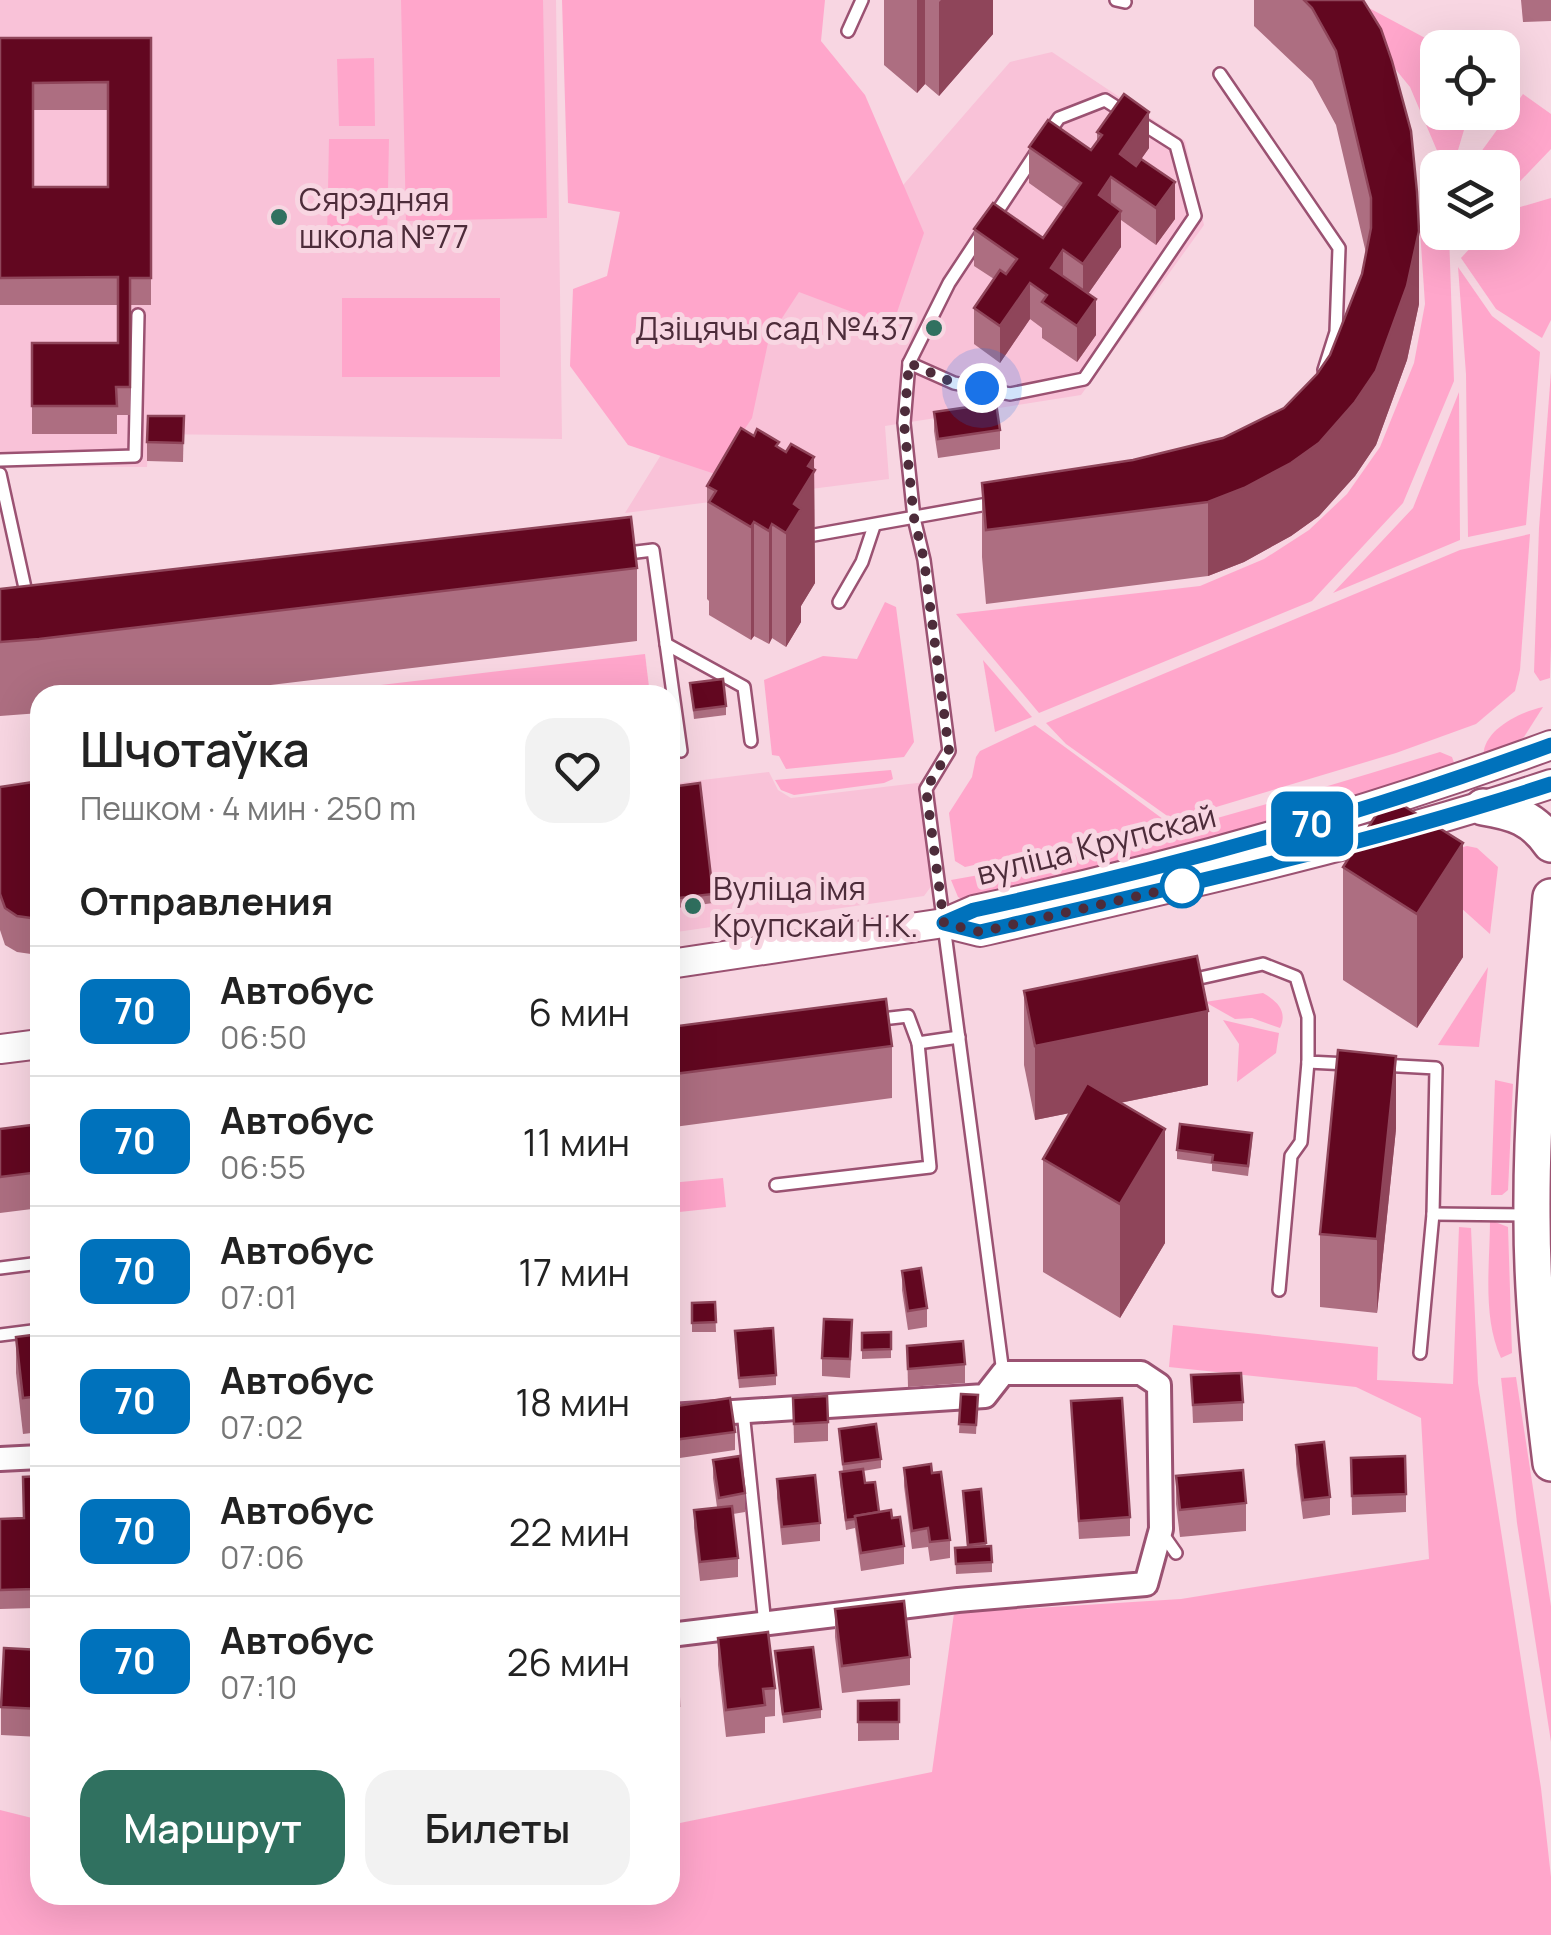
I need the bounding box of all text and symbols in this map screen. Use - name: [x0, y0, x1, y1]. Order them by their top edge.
- map controls: [1420, 30, 1520, 250]
- button: locate: [1420, 30, 1520, 130]
- button: layers: [1420, 150, 1520, 250]
- place label: Сярэдняя школа №77: [299, 177, 469, 258]
- marker: Сярэдняя школа №77: [268, 206, 290, 228]
- place label: Дзіцячы сад №437: [635, 306, 914, 350]
- marker: Дзіцячы сад №437: [923, 317, 945, 339]
- your location: [957, 363, 1007, 413]
- text: Шчотаўка: [80, 716, 310, 781]
- button: heart: [525, 718, 630, 823]
- text: Пешком · 4 мин · 250 m: [80, 786, 416, 830]
- line badge: 70: [1267, 792, 1357, 856]
- street label: вуліца Крупскай: [972, 793, 1220, 895]
- text: 70: [1291, 800, 1333, 848]
- unlabelled marker: [1161, 865, 1203, 907]
- place label: Вуліца імя Крупскай Н.К.: [713, 866, 918, 947]
- text: Отправления: [80, 874, 333, 926]
- marker: Вуліца імя Крупскай Н.К.: [682, 895, 704, 917]
- text: Автобус: [220, 963, 374, 1015]
- text: 6 мин: [528, 985, 630, 1037]
- text: 70: [114, 987, 156, 1035]
- text: 06:50: [220, 1015, 307, 1059]
- text: Автобус: [220, 1093, 374, 1145]
- text: 11 мин: [522, 1115, 630, 1167]
- text: 70: [114, 1117, 156, 1165]
- text: 06:55: [220, 1145, 306, 1189]
- text: Автобус: [220, 1223, 374, 1275]
- text: 17 мин: [518, 1245, 630, 1297]
- text: 70: [114, 1247, 156, 1295]
- text: 07:01: [220, 1275, 297, 1319]
- text: Автобус: [220, 1353, 374, 1405]
- text: 18 мин: [515, 1375, 630, 1427]
- text: 70: [114, 1377, 156, 1425]
- text: 07:02: [220, 1405, 303, 1449]
- text: Автобус: [220, 1483, 374, 1535]
- text: 22 мин: [509, 1505, 630, 1557]
- text: 70: [114, 1507, 156, 1555]
- text: 07:06: [220, 1535, 305, 1579]
- text: Автобус: [220, 1613, 374, 1665]
- text: 26 мин: [507, 1635, 630, 1687]
- text: 70: [114, 1637, 156, 1685]
- text: 07:10: [220, 1665, 297, 1709]
- button: Маршрут: [80, 1770, 345, 1885]
- button: Билеты: [365, 1770, 630, 1885]

